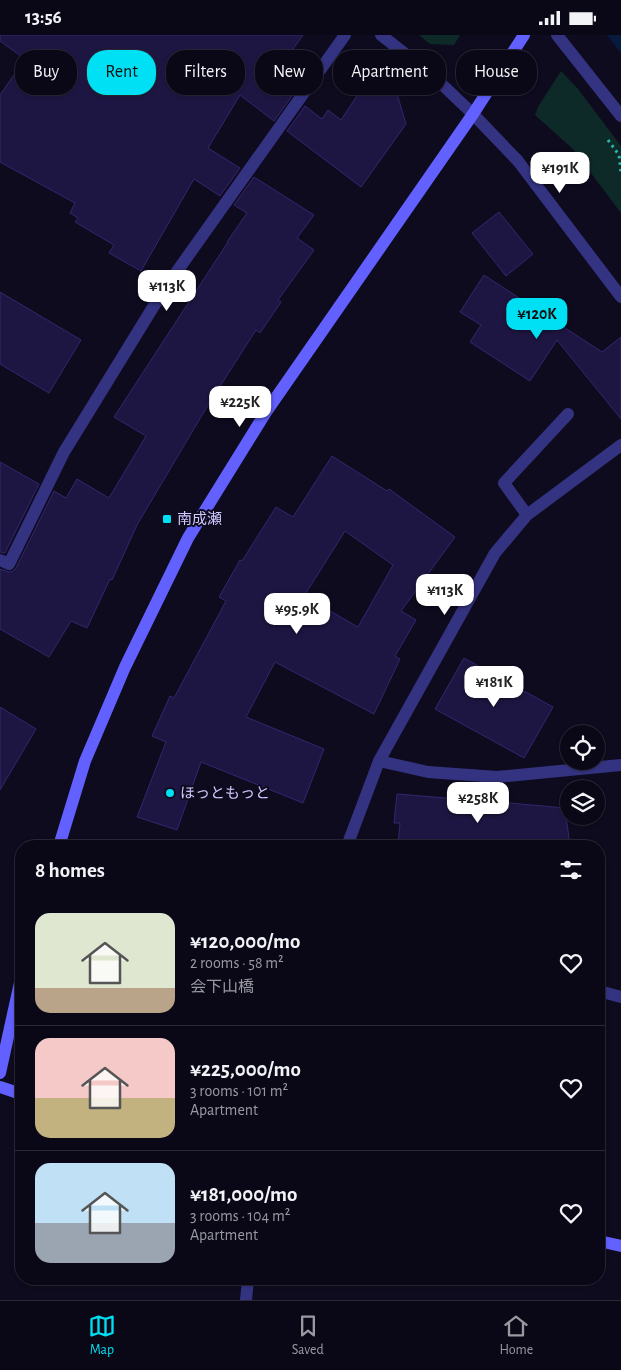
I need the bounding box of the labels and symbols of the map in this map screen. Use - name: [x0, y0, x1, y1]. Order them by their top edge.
- pin: ¥191K: [525, 151, 595, 194]
- pin: ¥113K: [132, 269, 202, 312]
- pin: ¥120K: [502, 297, 572, 340]
- pin: ¥225K: [205, 385, 275, 428]
- place label: 南成瀬: [177, 511, 222, 527]
- marker: 南成瀬: [161, 513, 173, 525]
- pin: ¥113K: [410, 573, 480, 616]
- pin: ¥95.9K: [256, 593, 338, 635]
- pin: ¥181K: [459, 665, 529, 708]
- pin: ¥258K: [443, 781, 513, 824]
- place label: ほっともっと: [180, 785, 270, 801]
- marker: ほっともっと: [164, 787, 176, 799]

